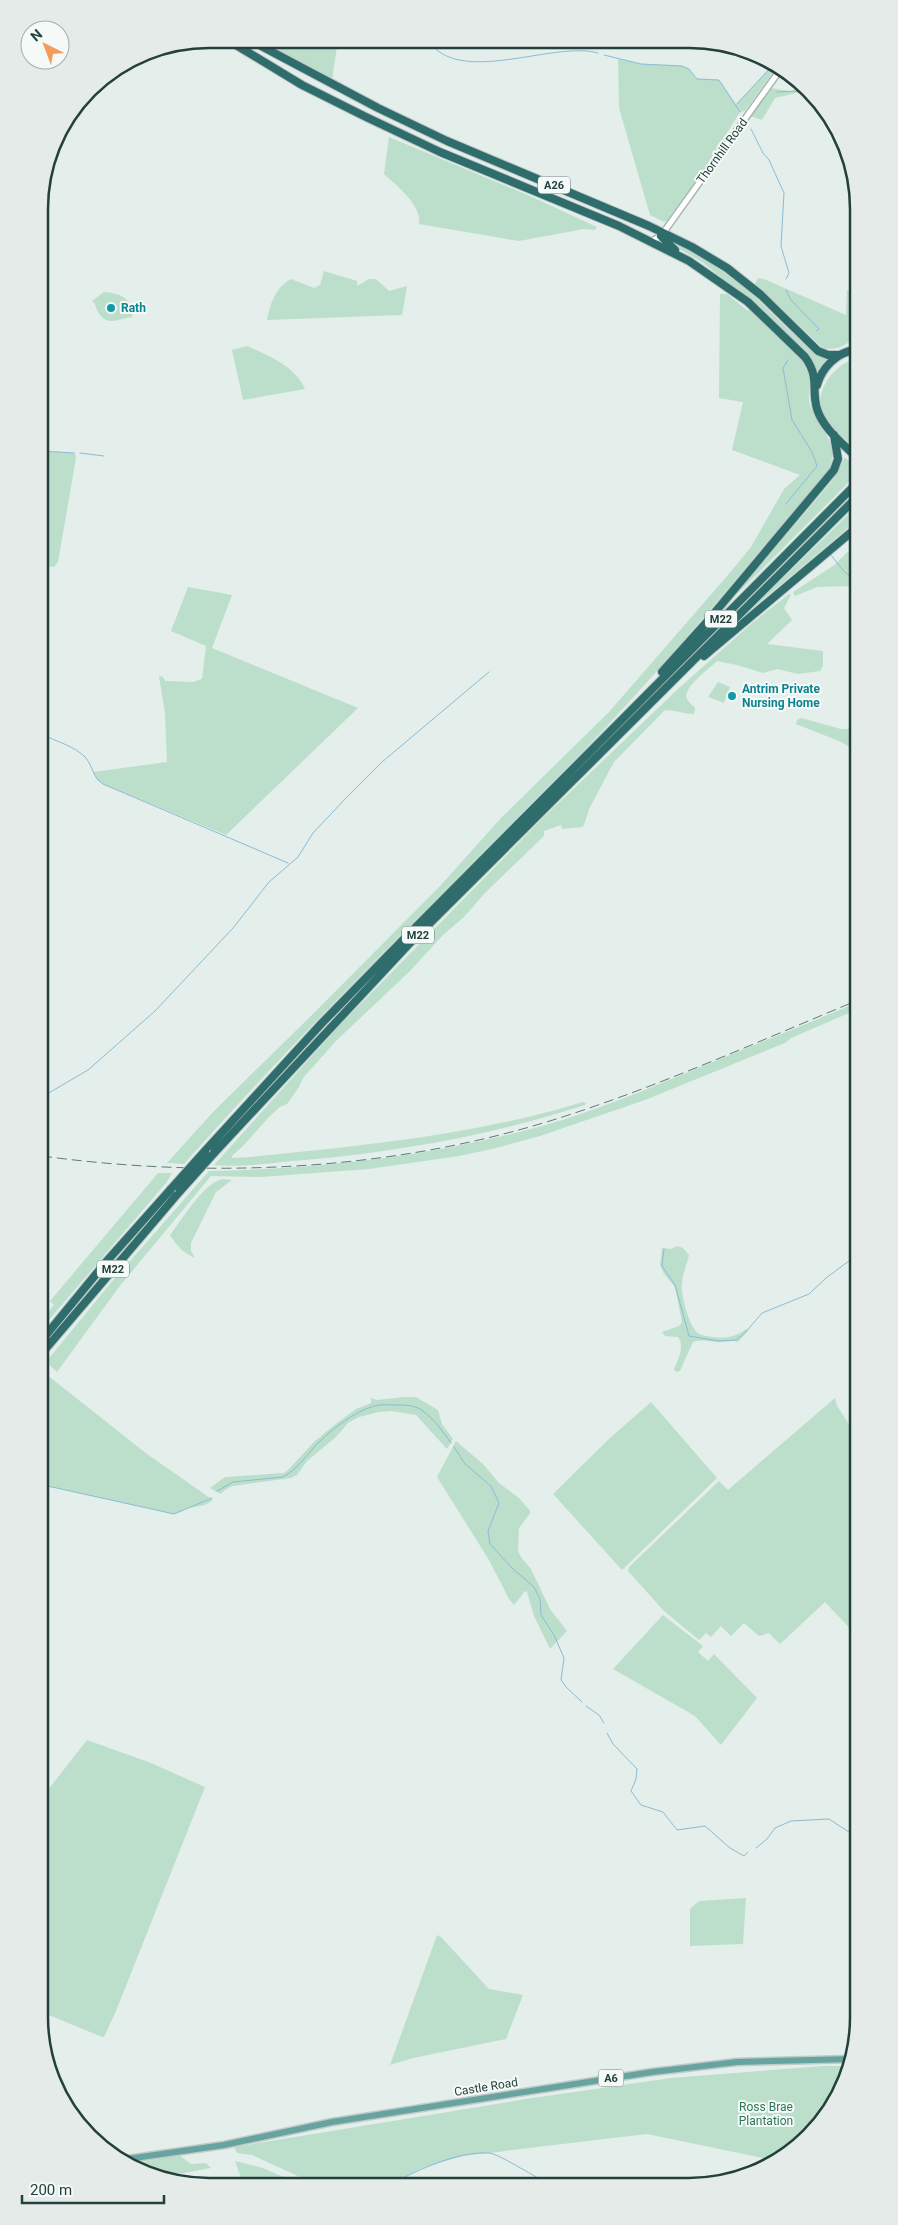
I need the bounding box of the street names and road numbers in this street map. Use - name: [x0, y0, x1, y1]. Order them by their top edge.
- street label: Thornhill Road: [694, 116, 750, 186]
- road number: A26: [538, 176, 570, 194]
- road number: M22: [705, 610, 737, 628]
- road number: M22: [402, 926, 434, 944]
- road number: M22: [97, 1260, 129, 1278]
- road number: A6: [598, 2070, 624, 2086]
- street label: Castle Road: [453, 2075, 519, 2099]

